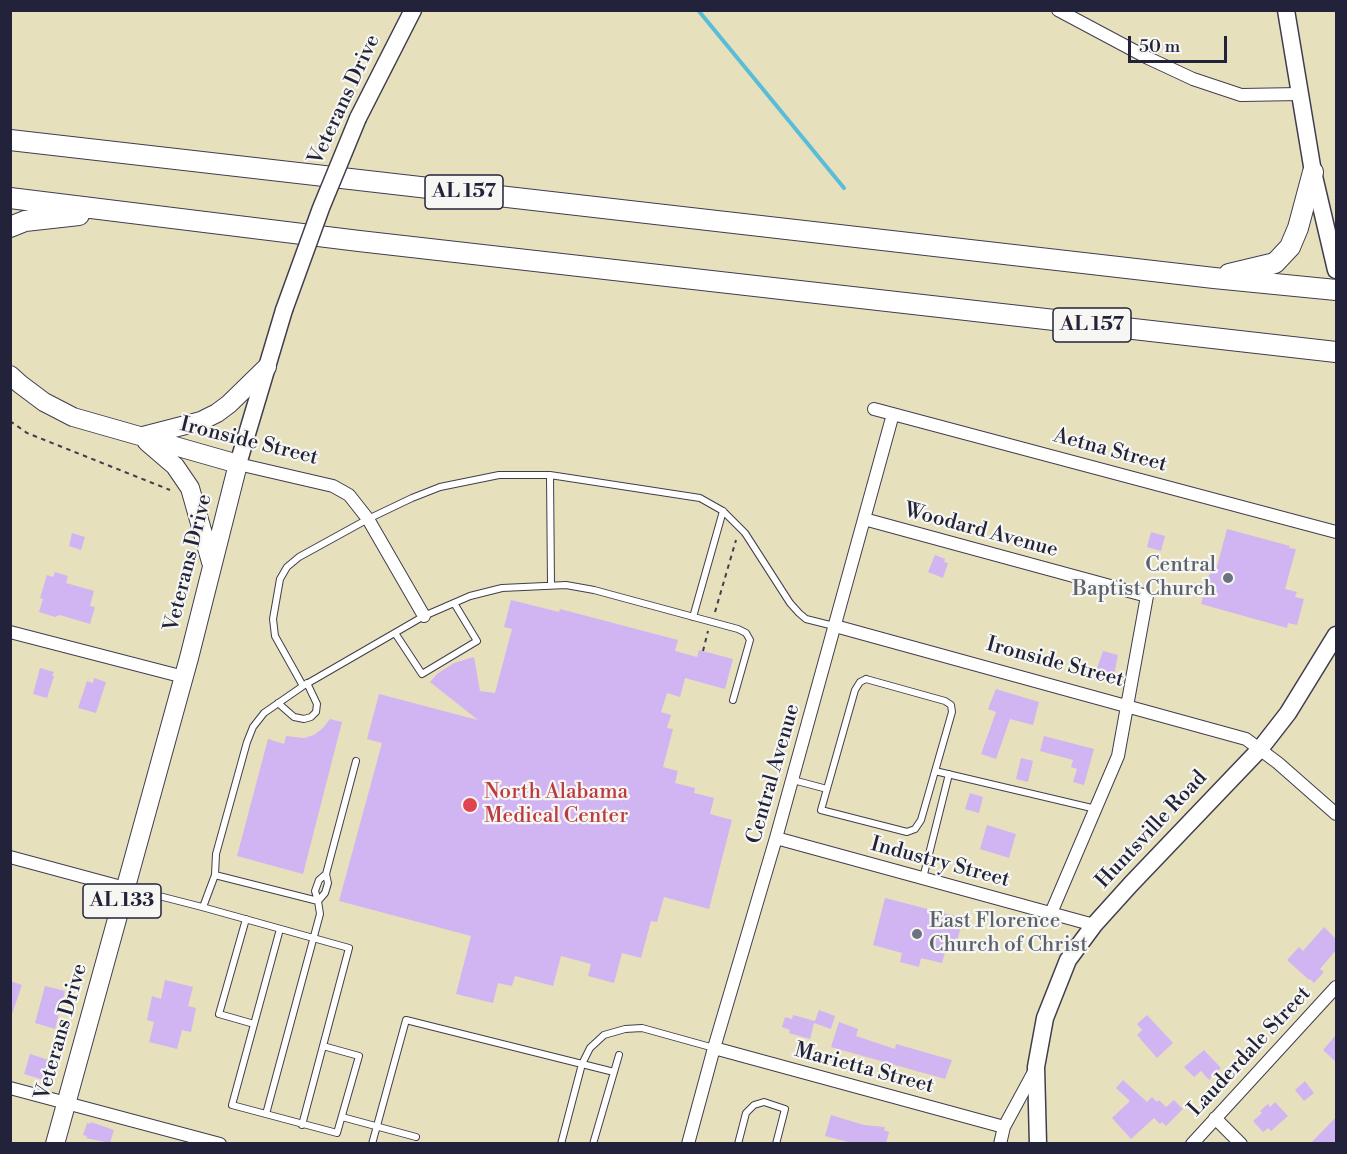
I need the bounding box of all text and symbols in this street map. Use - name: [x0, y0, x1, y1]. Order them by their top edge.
- scale bar: [1131, 24, 1230, 62]
- street label: Veterans Drive: [304, 31, 386, 169]
- text: 50 m: [1139, 35, 1180, 58]
- road number: AL 157: [425, 175, 503, 209]
- road number: AL 157: [1053, 308, 1131, 342]
- street label: Ironside Street: [177, 413, 321, 471]
- street label: Aetna Street: [1051, 424, 1169, 478]
- street label: Veterans Drive: [160, 492, 218, 634]
- street label: Woodard Avenue: [901, 498, 1061, 564]
- place label: Central Baptist Church: [1072, 553, 1216, 603]
- marker: Central Baptist Church: [1221, 571, 1235, 585]
- street label: Ironside Street: [984, 633, 1126, 693]
- street label: Central Avenue: [742, 701, 806, 847]
- street label: Huntsville Road: [1091, 766, 1213, 894]
- place label: North Alabama Medical Center: [484, 780, 628, 830]
- marker: North Alabama Medical Center: [461, 796, 479, 814]
- street label: Industry Street: [868, 832, 1012, 894]
- road number: AL 133: [83, 884, 161, 918]
- place label: East Florence Church of Christ: [929, 909, 1088, 959]
- marker: East Florence Church of Christ: [910, 927, 924, 941]
- street label: Veterans Drive: [30, 961, 94, 1103]
- street label: Lauderdale Street: [1183, 982, 1317, 1122]
- street label: Marietta Street: [791, 1038, 937, 1100]

